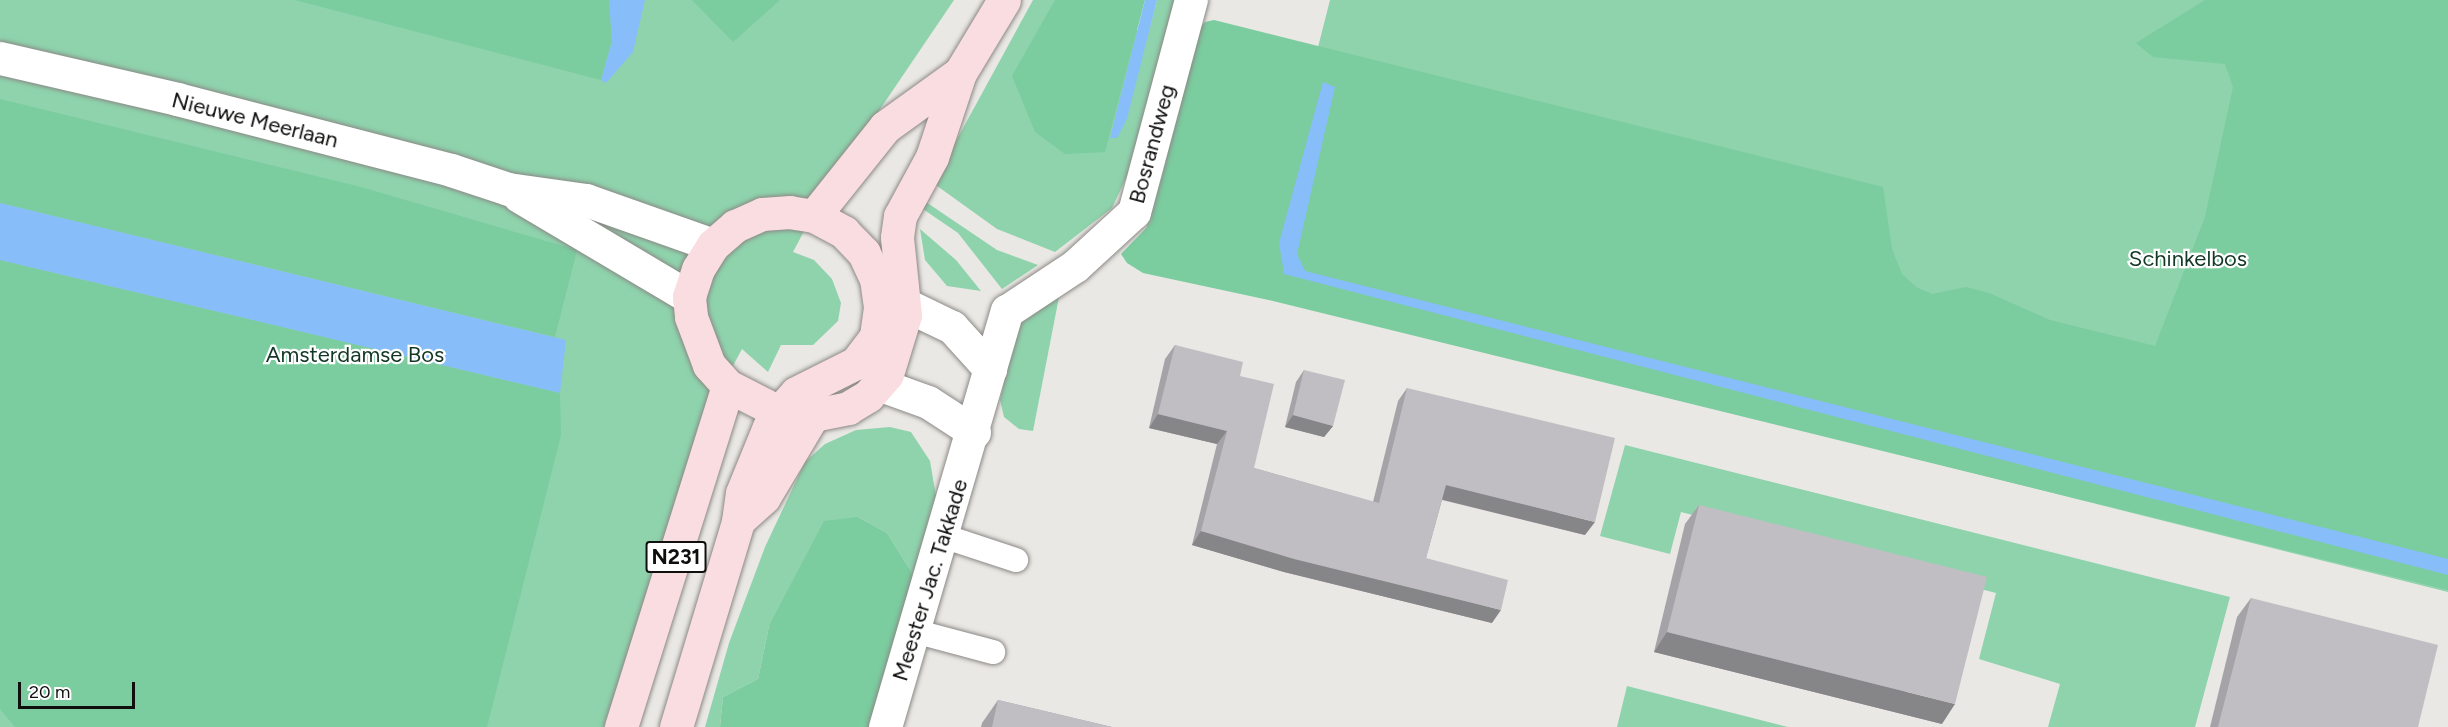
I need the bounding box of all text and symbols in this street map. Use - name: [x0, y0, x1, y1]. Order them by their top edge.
- street label: Bosrandweg: [1123, 82, 1181, 206]
- street label: Nieuwe Meerlaan: [169, 87, 341, 153]
- park label: Schinkelbos: [2129, 246, 2247, 272]
- park label: Amsterdamse Bos: [266, 342, 444, 368]
- street label: Meester Jac. Takkade: [887, 476, 973, 684]
- road number: N231: [644, 539, 708, 575]
- scale bar: [21, 670, 138, 708]
- text: 20 m: [29, 681, 70, 703]

